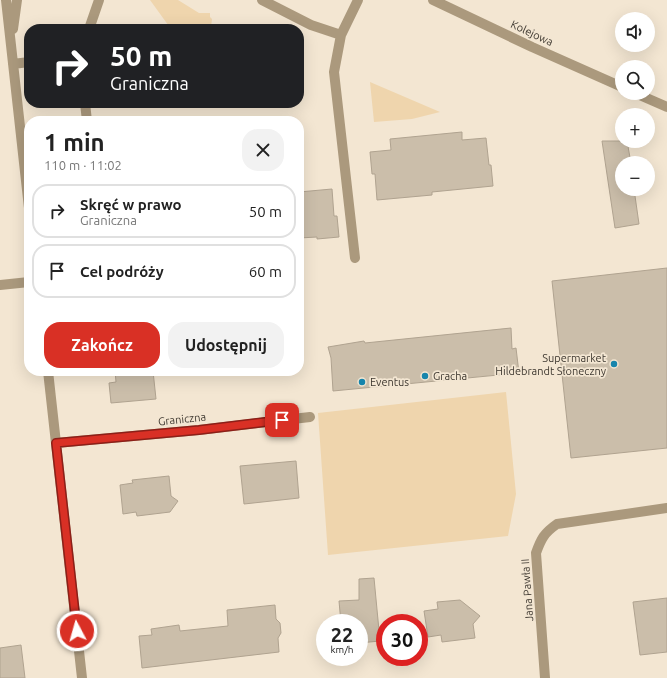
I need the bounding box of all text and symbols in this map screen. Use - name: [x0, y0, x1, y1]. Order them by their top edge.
- map controls: [615, 12, 655, 196]
- button: sound: [615, 12, 655, 52]
- street label: Kolejowa: [509, 18, 555, 48]
- icon: right: [44, 40, 96, 92]
- text: 50 m: [110, 40, 172, 71]
- button: search: [615, 60, 655, 100]
- text: Graniczna: [110, 73, 189, 93]
- button: +: [615, 108, 655, 148]
- text: 1 min: [44, 129, 105, 156]
- button: close: [242, 129, 284, 171]
- button: −: [615, 156, 655, 196]
- text: 110 m · 11:02: [44, 158, 122, 172]
- text: Skręć w prawo: [80, 196, 182, 213]
- icon: right: [46, 200, 68, 222]
- text: 50 m: [249, 203, 282, 220]
- text: Graniczna: [80, 213, 137, 227]
- icon: arrive: [46, 260, 68, 282]
- text: Cel podróży: [80, 263, 164, 280]
- text: 60 m: [249, 263, 282, 280]
- button: Zakończ: [44, 322, 160, 368]
- button: Udostępnij: [168, 322, 284, 368]
- place label: Supermarket Hildebrandt Słoneczny: [495, 352, 607, 377]
- marker: Supermarket Hildebrandt Słoneczny: [609, 359, 619, 369]
- place label: Gracha: [433, 370, 467, 382]
- marker: Gracha: [420, 371, 430, 381]
- place label: Eventus: [370, 376, 409, 388]
- marker: Eventus: [357, 377, 367, 387]
- pin: [265, 403, 299, 437]
- icon: arrive: [271, 409, 293, 431]
- street label: Graniczna: [157, 411, 207, 427]
- street label: Jana Pawła II: [519, 558, 535, 622]
- position arrow: [56, 610, 98, 652]
- speed limit sign: 30: [376, 614, 428, 666]
- text: 22: [331, 623, 353, 646]
- text: km/h: [330, 644, 354, 655]

